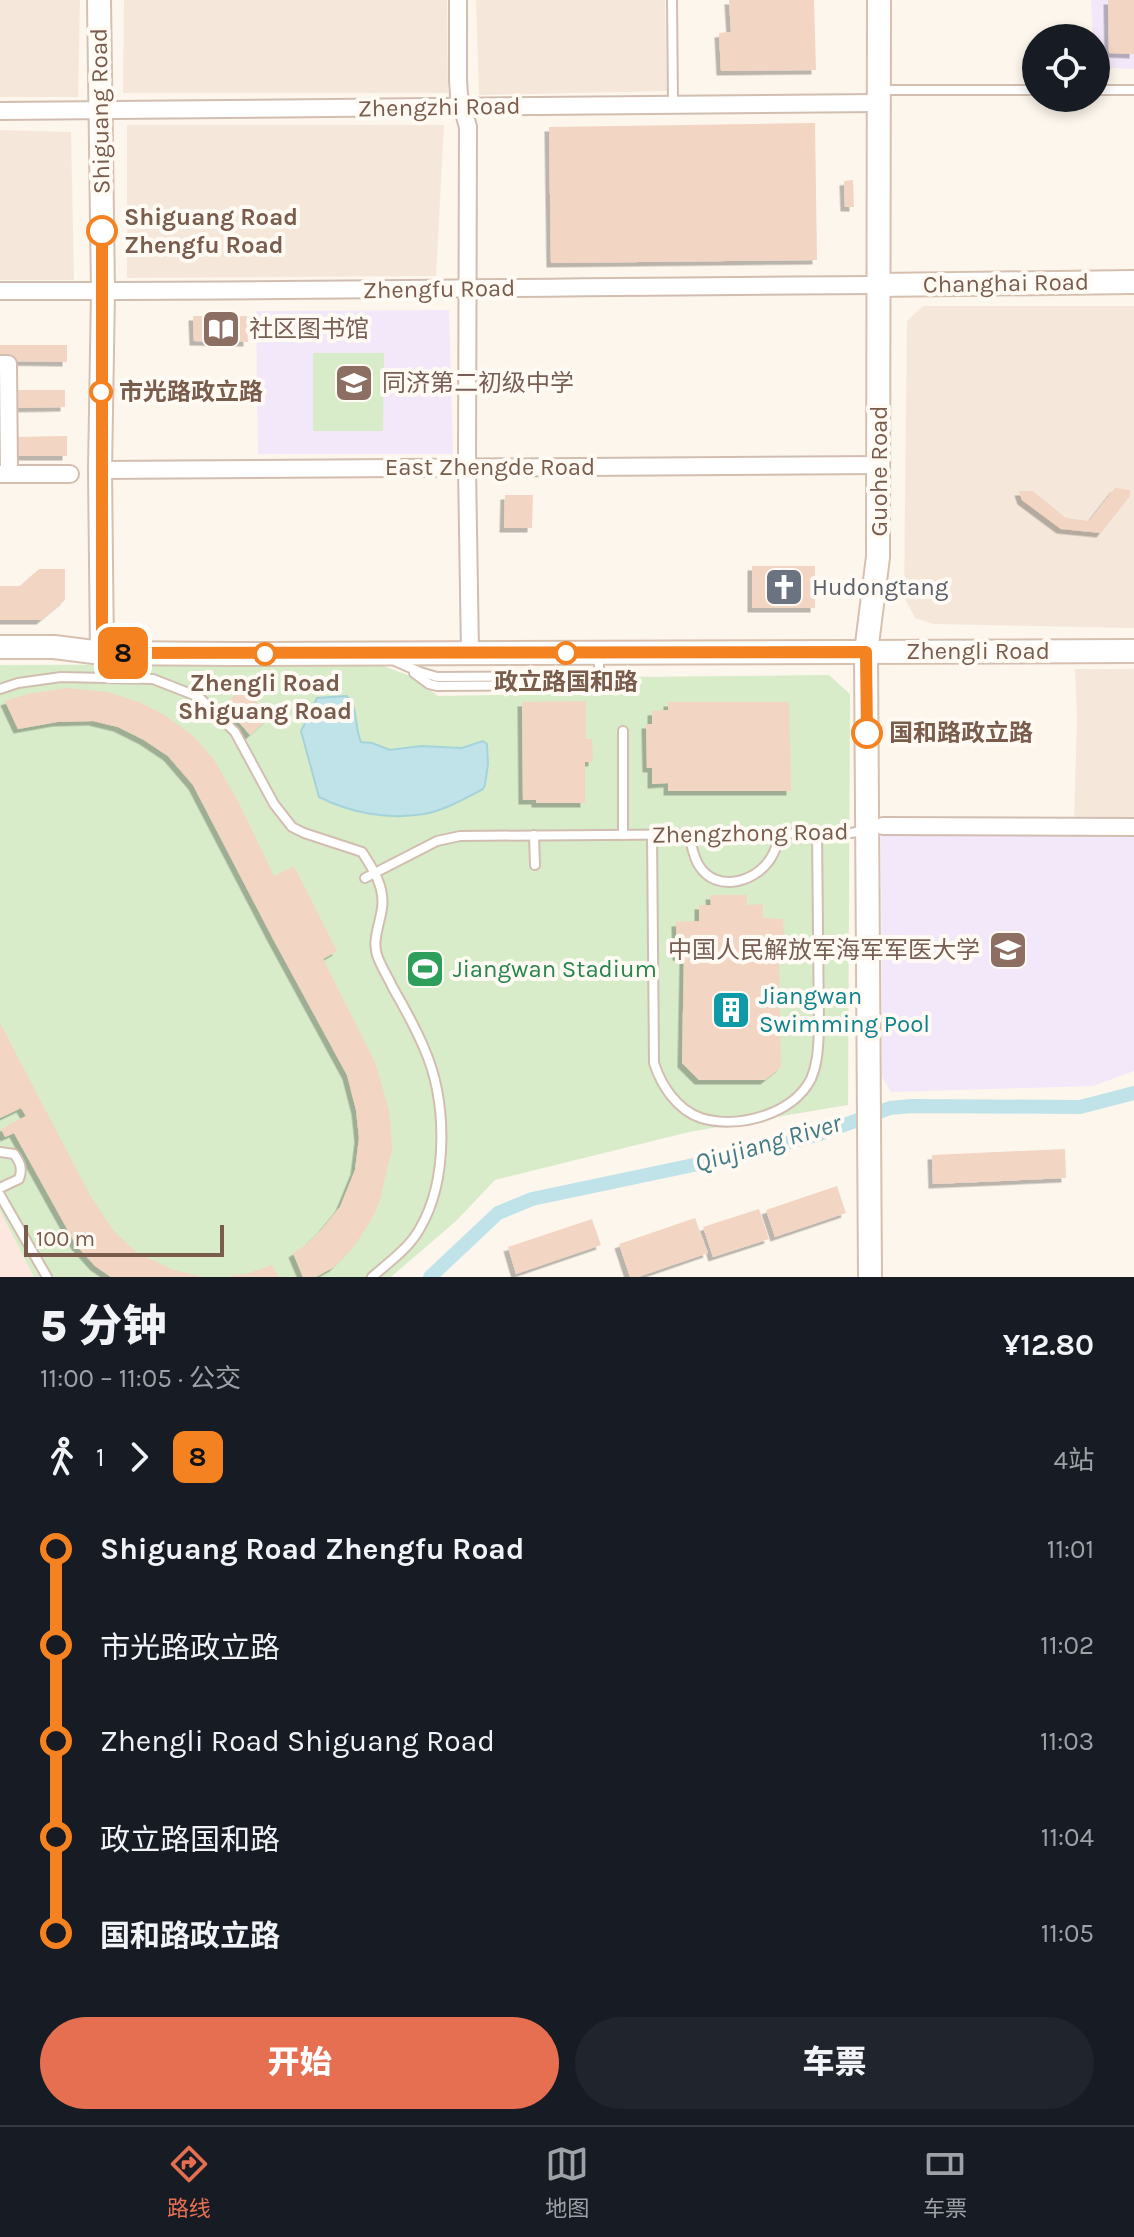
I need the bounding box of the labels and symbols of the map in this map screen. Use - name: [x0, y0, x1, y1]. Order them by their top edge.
- street label: Shiguang Road: [85, 28, 115, 194]
- street label: Zhengzhi Road: [357, 92, 521, 122]
- place label: Shiguang Road Zhengfu Road: [124, 203, 298, 259]
- marker: Shiguang Road Zhengfu Road: [87, 216, 117, 246]
- street label: Changhai Road: [923, 268, 1089, 298]
- street label: Zhengfu Road: [362, 274, 516, 304]
- library icon: 社区图书馆: [200, 308, 242, 350]
- place label: 社区图书馆: [249, 315, 369, 343]
- school or university icon: 同济第二初级中学: [333, 362, 375, 404]
- place label: 同济第二初级中学: [382, 369, 574, 397]
- place label: 市光路政立路: [119, 378, 263, 406]
- marker: 市光路政立路: [90, 381, 112, 403]
- street label: Guohe Road: [865, 406, 893, 536]
- street label: East Zhengde Road: [385, 453, 595, 481]
- church icon: Hudongtang: [763, 566, 805, 608]
- place label: Hudongtang: [812, 573, 949, 601]
- line badge: 8: [97, 627, 149, 679]
- street label: Zhengli Road: [906, 637, 1050, 665]
- marker: 政立路国和路: [555, 642, 577, 664]
- marker: Zhengli Road Shiguang Road: [254, 643, 276, 665]
- place label: 政立路国和路: [494, 668, 638, 696]
- place label: Zhengli Road Shiguang Road: [178, 669, 352, 725]
- marker: 国和路政立路: [852, 718, 882, 748]
- place label: 国和路政立路: [889, 719, 1033, 747]
- street label: Zhengzhong Road: [651, 817, 849, 849]
- school or university icon: 中国人民解放军海军军医大学: [987, 929, 1029, 971]
- place label: 中国人民解放军海军军医大学: [668, 936, 980, 964]
- sports icon: Jiangwan Stadium: [404, 948, 446, 990]
- place label: Jiangwan Stadium: [453, 955, 657, 983]
- place label: Jiangwan Swimming Pool: [759, 982, 930, 1038]
- building icon: Jiangwan Swimming Pool: [710, 989, 752, 1031]
- water label: Qiujiang River: [691, 1107, 846, 1179]
- scale bar: [24, 1221, 224, 1257]

